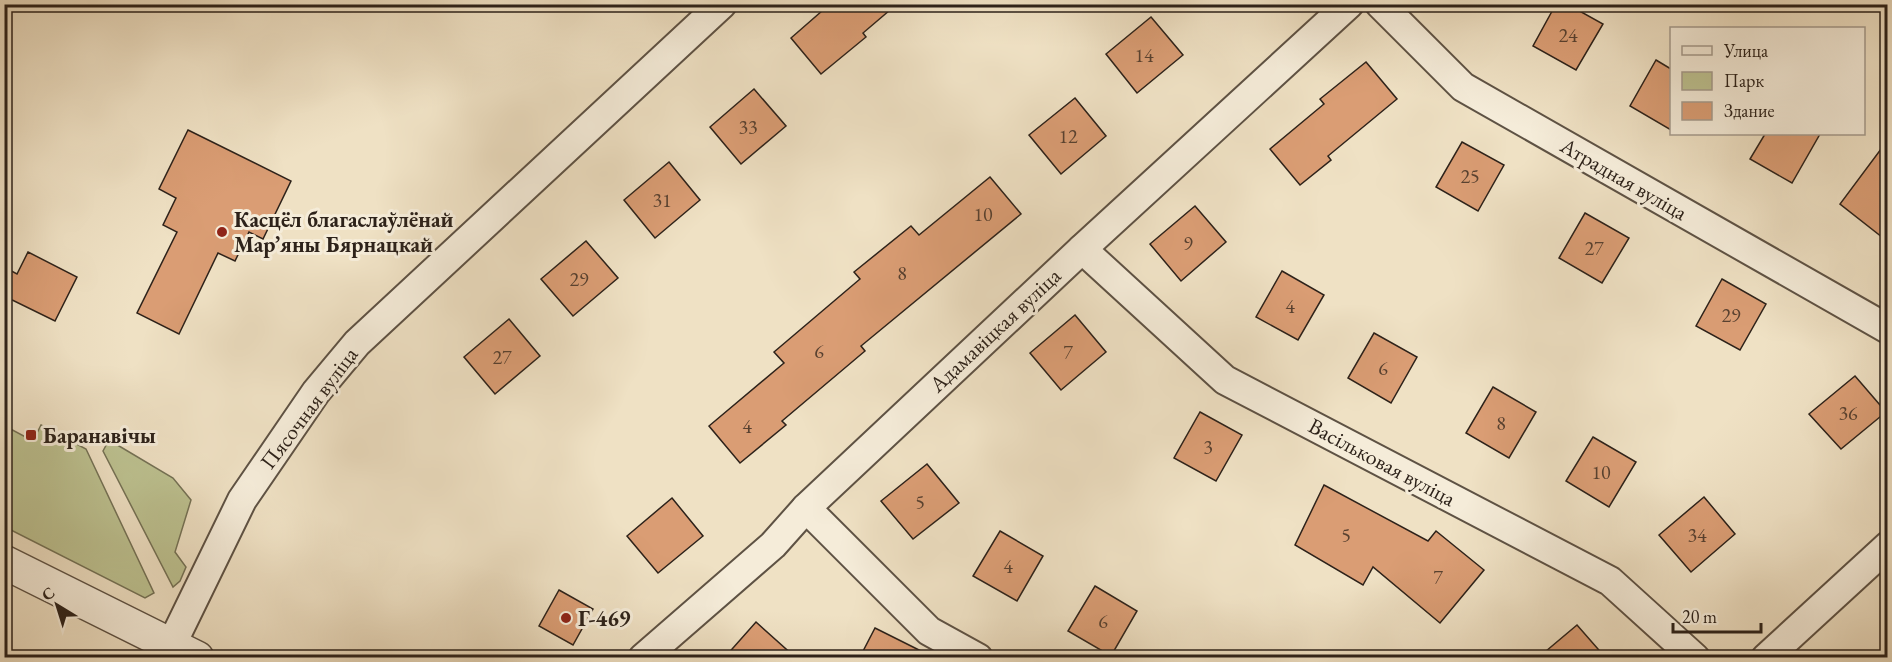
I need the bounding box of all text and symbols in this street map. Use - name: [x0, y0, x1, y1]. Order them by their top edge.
- house number: 24: [1558, 22, 1578, 48]
- legend: [1670, 27, 1865, 135]
- text: Улица: [1723, 39, 1769, 62]
- house number: 14: [1134, 42, 1154, 68]
- text: Парк: [1724, 69, 1764, 92]
- text: Здание: [1724, 99, 1774, 122]
- house number: 33: [738, 114, 758, 140]
- house number: 12: [1058, 123, 1078, 149]
- street label: Атрадная вуліца: [1554, 130, 1693, 227]
- house number: 25: [1460, 163, 1480, 189]
- house number: 31: [652, 187, 672, 213]
- house number: 10: [973, 201, 993, 227]
- place label: Касцёл благаслаўлёнай Мар’яны Бярнацкай: [234, 205, 454, 259]
- marker: Касцёл благаслаўлёнай Мар’яны Бярнацкай: [215, 225, 229, 239]
- house number: 9: [1183, 230, 1193, 256]
- house number: 27: [1584, 235, 1604, 261]
- house number: 8: [897, 260, 907, 286]
- street label: Адамавіцкая вуліца: [922, 261, 1067, 399]
- house number: 29: [569, 266, 589, 292]
- house number: 4: [1285, 293, 1295, 319]
- house number: 29: [1721, 302, 1741, 328]
- house number: 6: [814, 338, 824, 364]
- house number: 7: [1063, 339, 1073, 365]
- street label: Пясочная вуліца: [254, 341, 365, 475]
- house number: 27: [492, 344, 512, 370]
- house number: 6: [1378, 355, 1388, 381]
- house number: 36: [1838, 400, 1858, 426]
- house number: 8: [1496, 410, 1506, 436]
- street label: Васільковая вуліца: [1303, 411, 1461, 513]
- house number: 4: [742, 413, 752, 439]
- place label: Баранавічы: [43, 421, 156, 450]
- marker: Баранавічы: [24, 428, 38, 442]
- house number: 3: [1203, 434, 1213, 460]
- house number: 10: [1591, 459, 1611, 485]
- house number: 5: [915, 489, 925, 515]
- house number: 5: [1341, 522, 1351, 548]
- house number: 34: [1687, 522, 1707, 548]
- house number: 4: [1003, 553, 1013, 579]
- house number: 7: [1433, 564, 1443, 590]
- north arrow: [27, 575, 87, 635]
- text: С: [37, 582, 59, 605]
- scale bar: [1673, 596, 1762, 634]
- place label: Г-469: [578, 604, 631, 633]
- text: 20 m: [1682, 605, 1717, 628]
- house number: 6: [1098, 608, 1108, 634]
- marker: Г-469: [559, 611, 573, 625]

